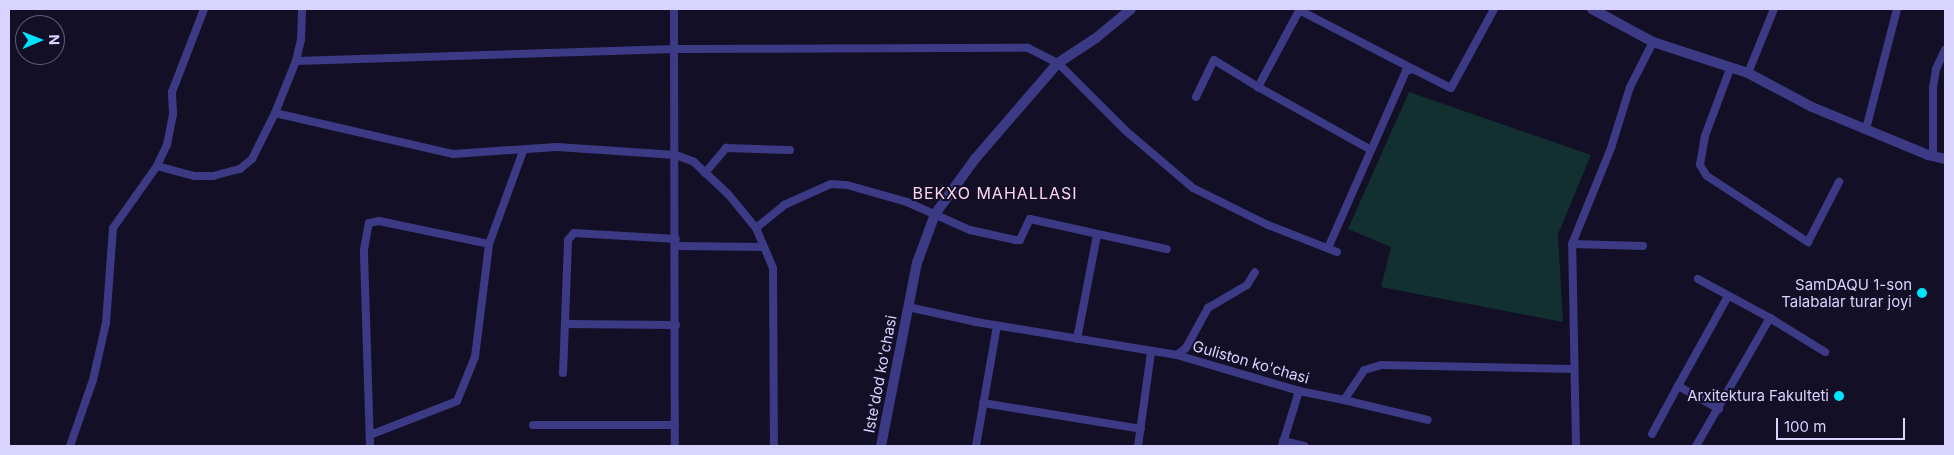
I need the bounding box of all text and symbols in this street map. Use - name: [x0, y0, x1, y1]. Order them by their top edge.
- north arrow: [15, 15, 65, 65]
- text: N: [46, 34, 63, 45]
- district label: BEKXO MAHALLASI: [911, 183, 1079, 203]
- place label: SamDAQU 1-son Talabalar turar joyi: [1781, 275, 1912, 310]
- marker: SamDAQU 1-son Talabalar turar joyi: [1916, 287, 1928, 299]
- street label: Iste'dod ko'chasi: [860, 314, 900, 434]
- street label: Guliston ko'chasi: [1191, 337, 1311, 387]
- place label: Arxitektura Fakulteti: [1687, 387, 1829, 405]
- marker: Arxitektura Fakulteti: [1833, 390, 1845, 402]
- scale bar: [1779, 408, 1908, 440]
- text: 100 m: [1784, 417, 1826, 436]

